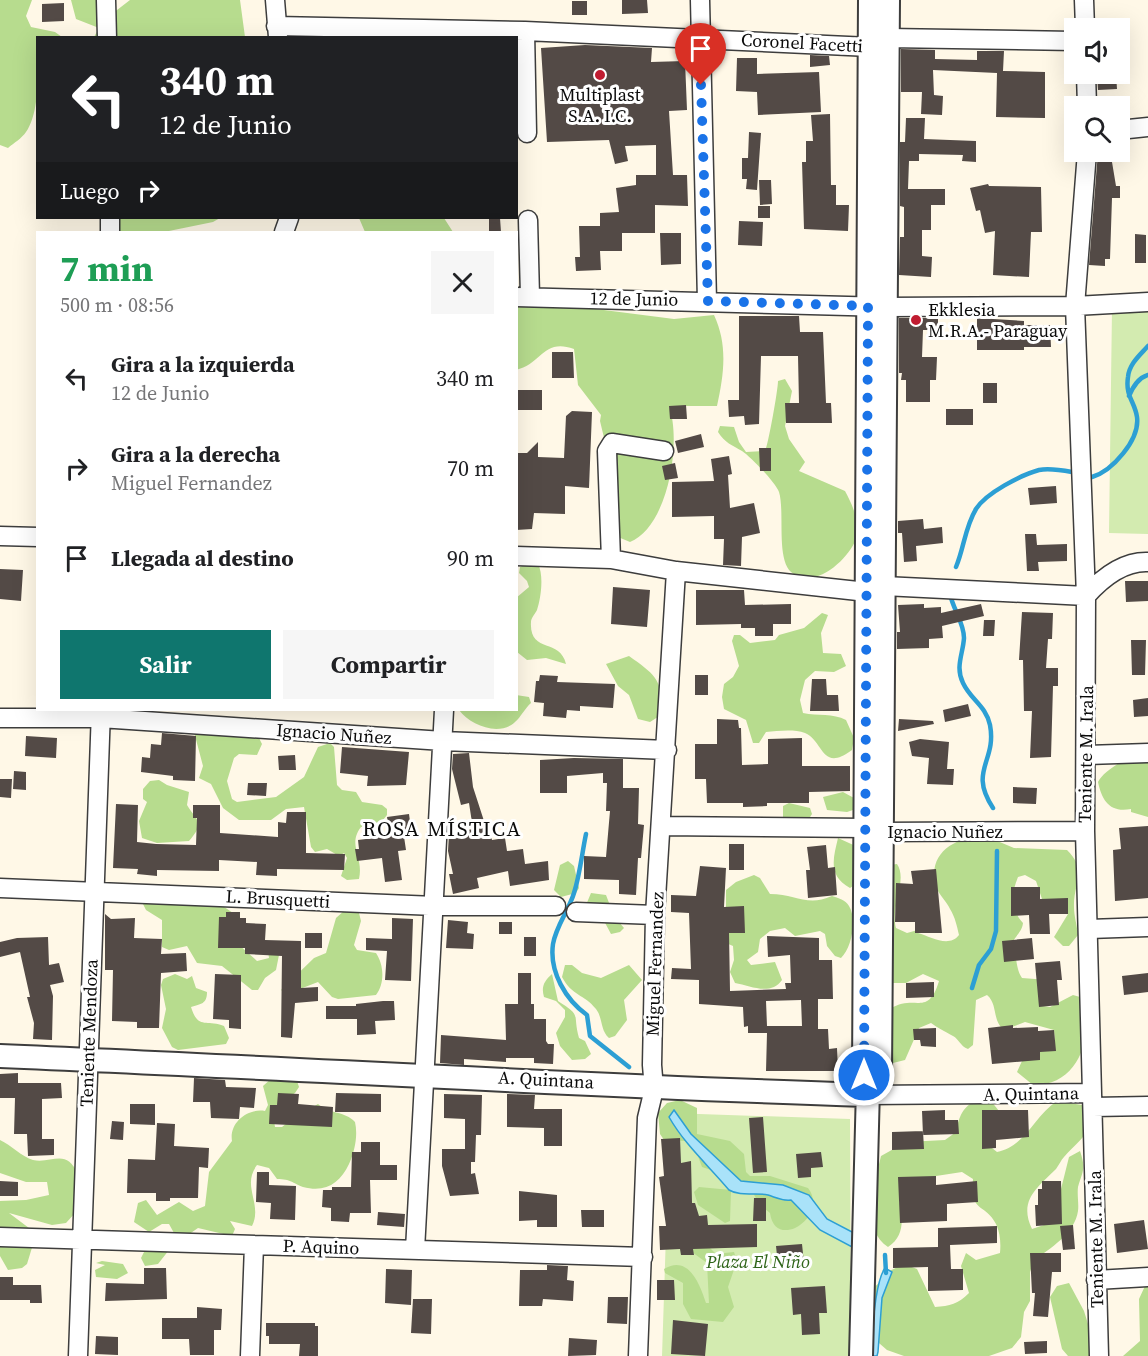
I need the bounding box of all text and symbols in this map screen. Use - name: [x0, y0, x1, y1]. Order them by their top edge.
- map controls: [1064, 18, 1130, 162]
- button: sound: [1064, 18, 1130, 84]
- pin: [675, 23, 726, 85]
- street label: Coronel Facetti: [740, 27, 864, 58]
- icon: arrive: [684, 32, 717, 65]
- text: 340 m: [159, 51, 274, 109]
- icon: left: [60, 60, 138, 138]
- marker: Multiplast S.A. I.C.: [593, 68, 607, 82]
- place label: Multiplast S.A. I.C.: [559, 82, 641, 128]
- button: search: [1064, 96, 1130, 162]
- text: 12 de Junio: [159, 106, 292, 143]
- icon: right: [132, 174, 165, 207]
- text: Luego: [60, 176, 120, 206]
- text: 7 min: [60, 244, 153, 293]
- button: close: [431, 251, 494, 314]
- street label: 12 de Junio: [589, 285, 679, 312]
- text: 500 m · 08:56: [60, 291, 174, 319]
- place label: Ekklesia M.R.A.- Paraguay: [928, 297, 1068, 343]
- marker: Ekklesia M.R.A.- Paraguay: [909, 313, 923, 327]
- text: Gira a la izquierda: [111, 349, 295, 379]
- icon: left: [60, 362, 93, 395]
- text: 340 m: [436, 363, 494, 393]
- text: 12 de Junio: [111, 379, 209, 407]
- text: Gira a la derecha: [111, 439, 280, 469]
- icon: right: [60, 452, 93, 485]
- text: 70 m: [447, 453, 494, 483]
- text: Miguel Fernandez: [111, 469, 272, 497]
- icon: arrive: [60, 542, 93, 575]
- text: Llegada al destino: [111, 543, 294, 573]
- text: 90 m: [447, 543, 494, 573]
- button: Salir: [60, 630, 271, 699]
- button: Compartir: [283, 630, 494, 699]
- street label: Teniente M. Irala: [1072, 684, 1099, 823]
- street label: Ignacio Nuñez: [276, 717, 393, 750]
- district label: ROSA MÍSTICA: [362, 814, 522, 843]
- street label: Ignacio Nuñez: [887, 819, 1003, 844]
- street label: L. Brusquetti: [225, 883, 331, 914]
- street label: Miguel Fernandez: [639, 891, 670, 1037]
- street label: Teniente Mendoza: [73, 958, 104, 1107]
- position arrow: [832, 1043, 896, 1107]
- street label: A. Quintana: [497, 1065, 595, 1095]
- street label: A. Quintana: [983, 1080, 1080, 1107]
- street label: Teniente M. Irala: [1082, 1169, 1109, 1308]
- street label: P. Aquino: [282, 1233, 360, 1260]
- park label: Plaza El Niño: [705, 1249, 810, 1274]

